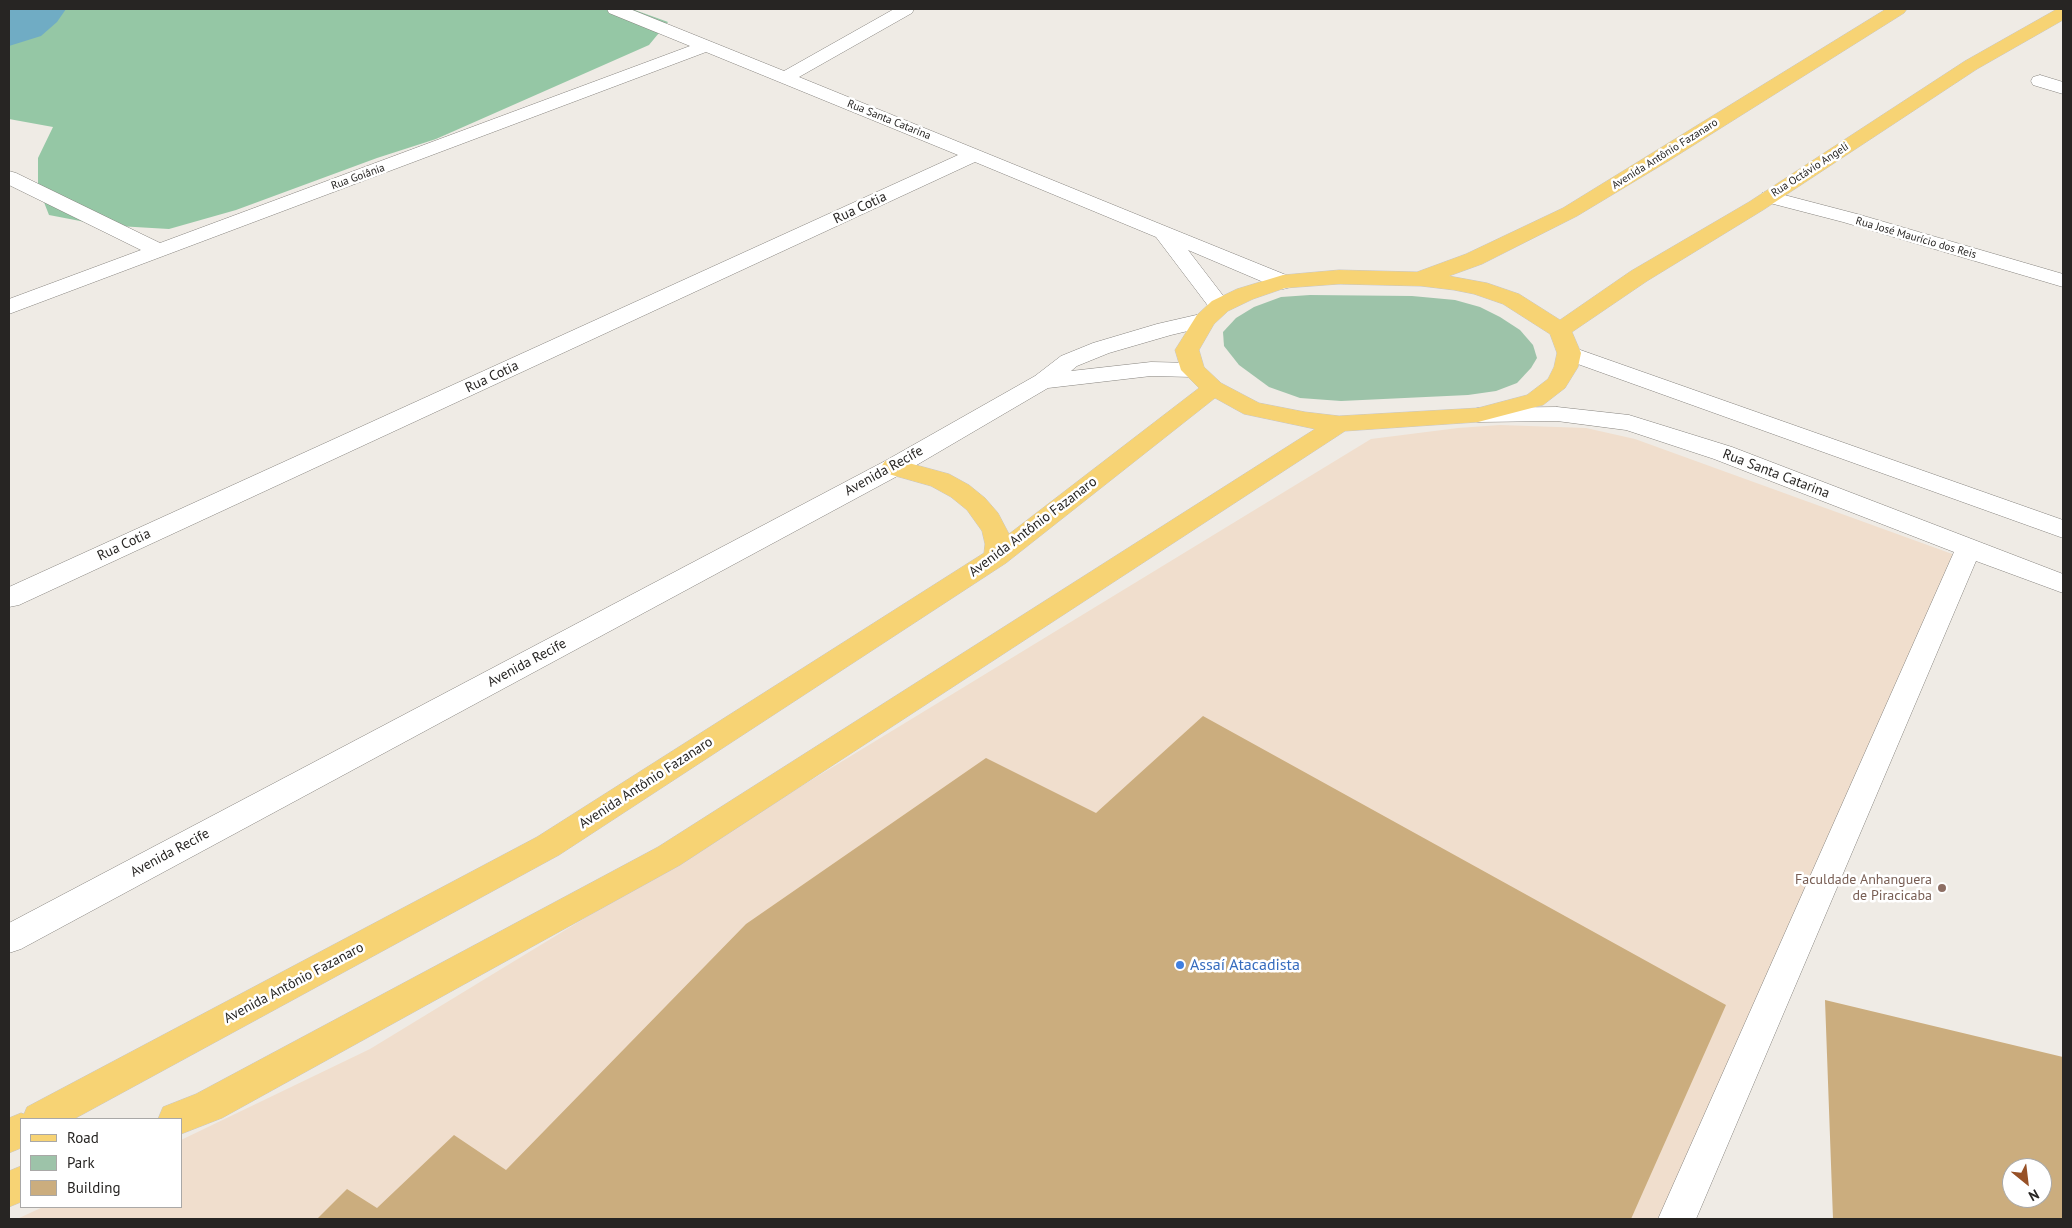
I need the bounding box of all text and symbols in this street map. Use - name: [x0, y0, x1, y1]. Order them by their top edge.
- street label: Rua Santa Catarina: [845, 97, 933, 143]
- street label: Avenida Antônio Fazanaro: [1610, 116, 1720, 192]
- street label: Rua Octávio Angeli: [1769, 140, 1851, 200]
- street label: Rua Goiânia: [329, 161, 387, 193]
- street label: Rua Cotia: [831, 188, 889, 228]
- street label: Rua José Maurício dos Reis: [1854, 214, 1978, 262]
- street label: Rua Cotia: [463, 357, 521, 397]
- street label: Avenida Recife: [842, 443, 926, 499]
- street label: Rua Santa Catarina: [1720, 446, 1832, 502]
- street label: Avenida Antônio Fazanaro: [966, 473, 1100, 581]
- street label: Rua Cotia: [95, 525, 153, 565]
- street label: Avenida Recife: [485, 635, 569, 691]
- street label: Avenida Antônio Fazanaro: [576, 734, 716, 832]
- street label: Avenida Recife: [128, 825, 212, 881]
- place label: Faculdade Anhanguera de Piracicaba: [1795, 872, 1932, 904]
- marker: Faculdade Anhanguera de Piracicaba: [1936, 882, 1948, 894]
- street label: Avenida Antônio Fazanaro: [221, 939, 367, 1027]
- place label: Assaí Atacadista: [1190, 955, 1300, 975]
- marker: Assaí Atacadista: [1174, 959, 1186, 971]
- legend: [20, 1118, 182, 1208]
- text: Road: [67, 1128, 99, 1147]
- text: Park: [67, 1153, 95, 1172]
- north arrow: [2002, 1158, 2052, 1208]
- text: Building: [67, 1178, 121, 1197]
- text: N: [2025, 1185, 2042, 1205]

